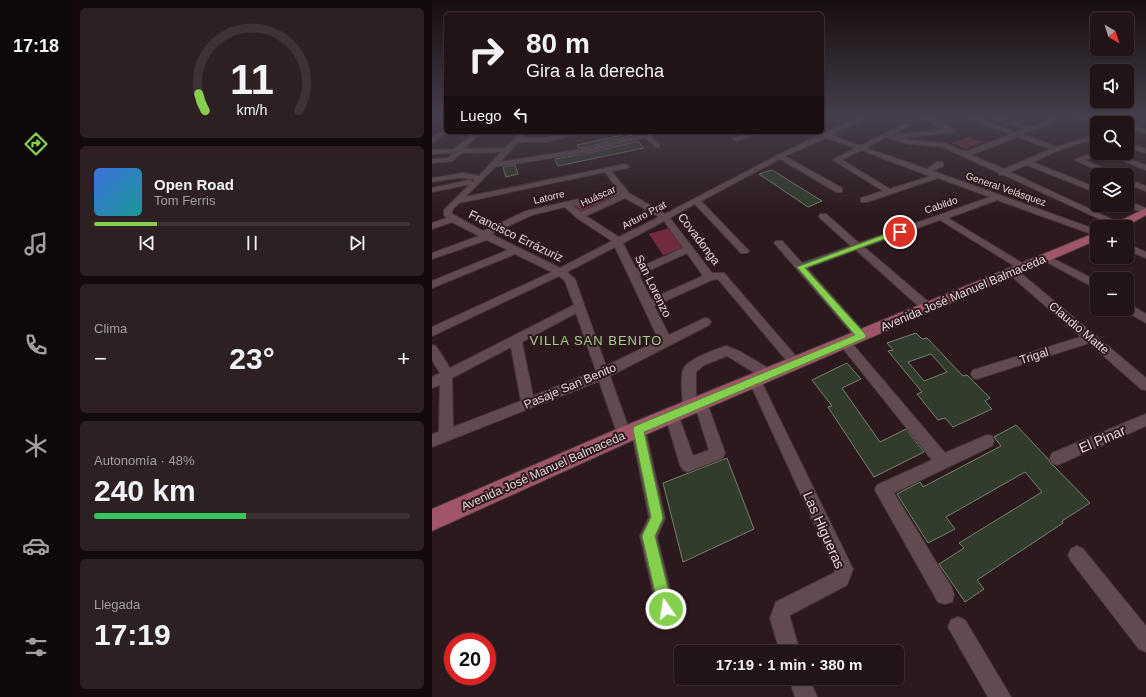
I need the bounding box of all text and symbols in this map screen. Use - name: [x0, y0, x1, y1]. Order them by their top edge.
- north arrow: [1090, 12, 1134, 56]
- map controls: [1090, 12, 1134, 316]
- icon: right: [460, 28, 512, 80]
- text: 80 m: [526, 28, 590, 59]
- text: 17:18: [13, 36, 59, 56]
- text: 11: [230, 56, 274, 103]
- text: Gira a la derecha: [526, 61, 664, 81]
- button: sound: [1090, 64, 1134, 108]
- text: km/h: [237, 101, 268, 117]
- icon: left: [510, 104, 532, 126]
- text: Luego: [460, 107, 502, 124]
- button: search: [1090, 116, 1134, 160]
- icon: directions: [22, 130, 50, 158]
- button: layers: [1090, 168, 1134, 212]
- street label: General Velásquez: [964, 170, 1048, 208]
- text: Open Road: [154, 176, 234, 193]
- street label: Huáscar: [579, 183, 618, 209]
- street label: Latorre: [532, 188, 566, 206]
- text: Tom Ferris: [154, 193, 215, 208]
- street label: Cabildo: [923, 194, 959, 216]
- street label: Arturo Prat: [620, 199, 668, 231]
- street label: Francisco Errázuriz: [466, 207, 566, 265]
- street label: Covadonga: [675, 210, 723, 268]
- pin: [883, 215, 917, 249]
- button: +: [1090, 220, 1134, 264]
- icon: arrive: [889, 221, 911, 243]
- icon: music: [22, 230, 50, 258]
- icon: previous: [136, 232, 158, 254]
- icon: pause: [241, 232, 263, 254]
- icon: next: [346, 232, 368, 254]
- street label: San Lorenzo: [632, 252, 674, 320]
- street label: Avenida José Manuel Balmaceda: [878, 252, 1048, 334]
- button: −: [1090, 272, 1134, 316]
- street label: Claudio Matte: [1046, 299, 1112, 357]
- text: Clima: [94, 321, 127, 336]
- icon: phone: [22, 331, 50, 359]
- district label: VILLA SAN BENITO: [530, 333, 662, 348]
- text: 23°: [229, 342, 275, 375]
- street label: Trigal: [1018, 345, 1050, 367]
- text: −: [94, 346, 107, 371]
- text: +: [397, 346, 410, 371]
- street label: Pasaje San Benito: [522, 360, 618, 412]
- street label: El Pinar: [1076, 422, 1128, 456]
- street label: Avenida José Manuel Balmaceda: [459, 428, 627, 514]
- icon: climate: [22, 432, 50, 460]
- text: Autonomía · 48%: [94, 453, 194, 468]
- text: 240 km: [94, 474, 196, 507]
- street label: Las Higueras: [800, 489, 848, 571]
- icon: car: [22, 532, 50, 560]
- position arrow: [645, 588, 687, 630]
- text: Llegada: [94, 597, 140, 612]
- text: 17:19: [94, 618, 171, 651]
- icon: filters: [22, 633, 50, 661]
- speed limit sign: 20: [444, 633, 496, 685]
- text: 17:19 · 1 min · 380 m: [716, 656, 862, 673]

